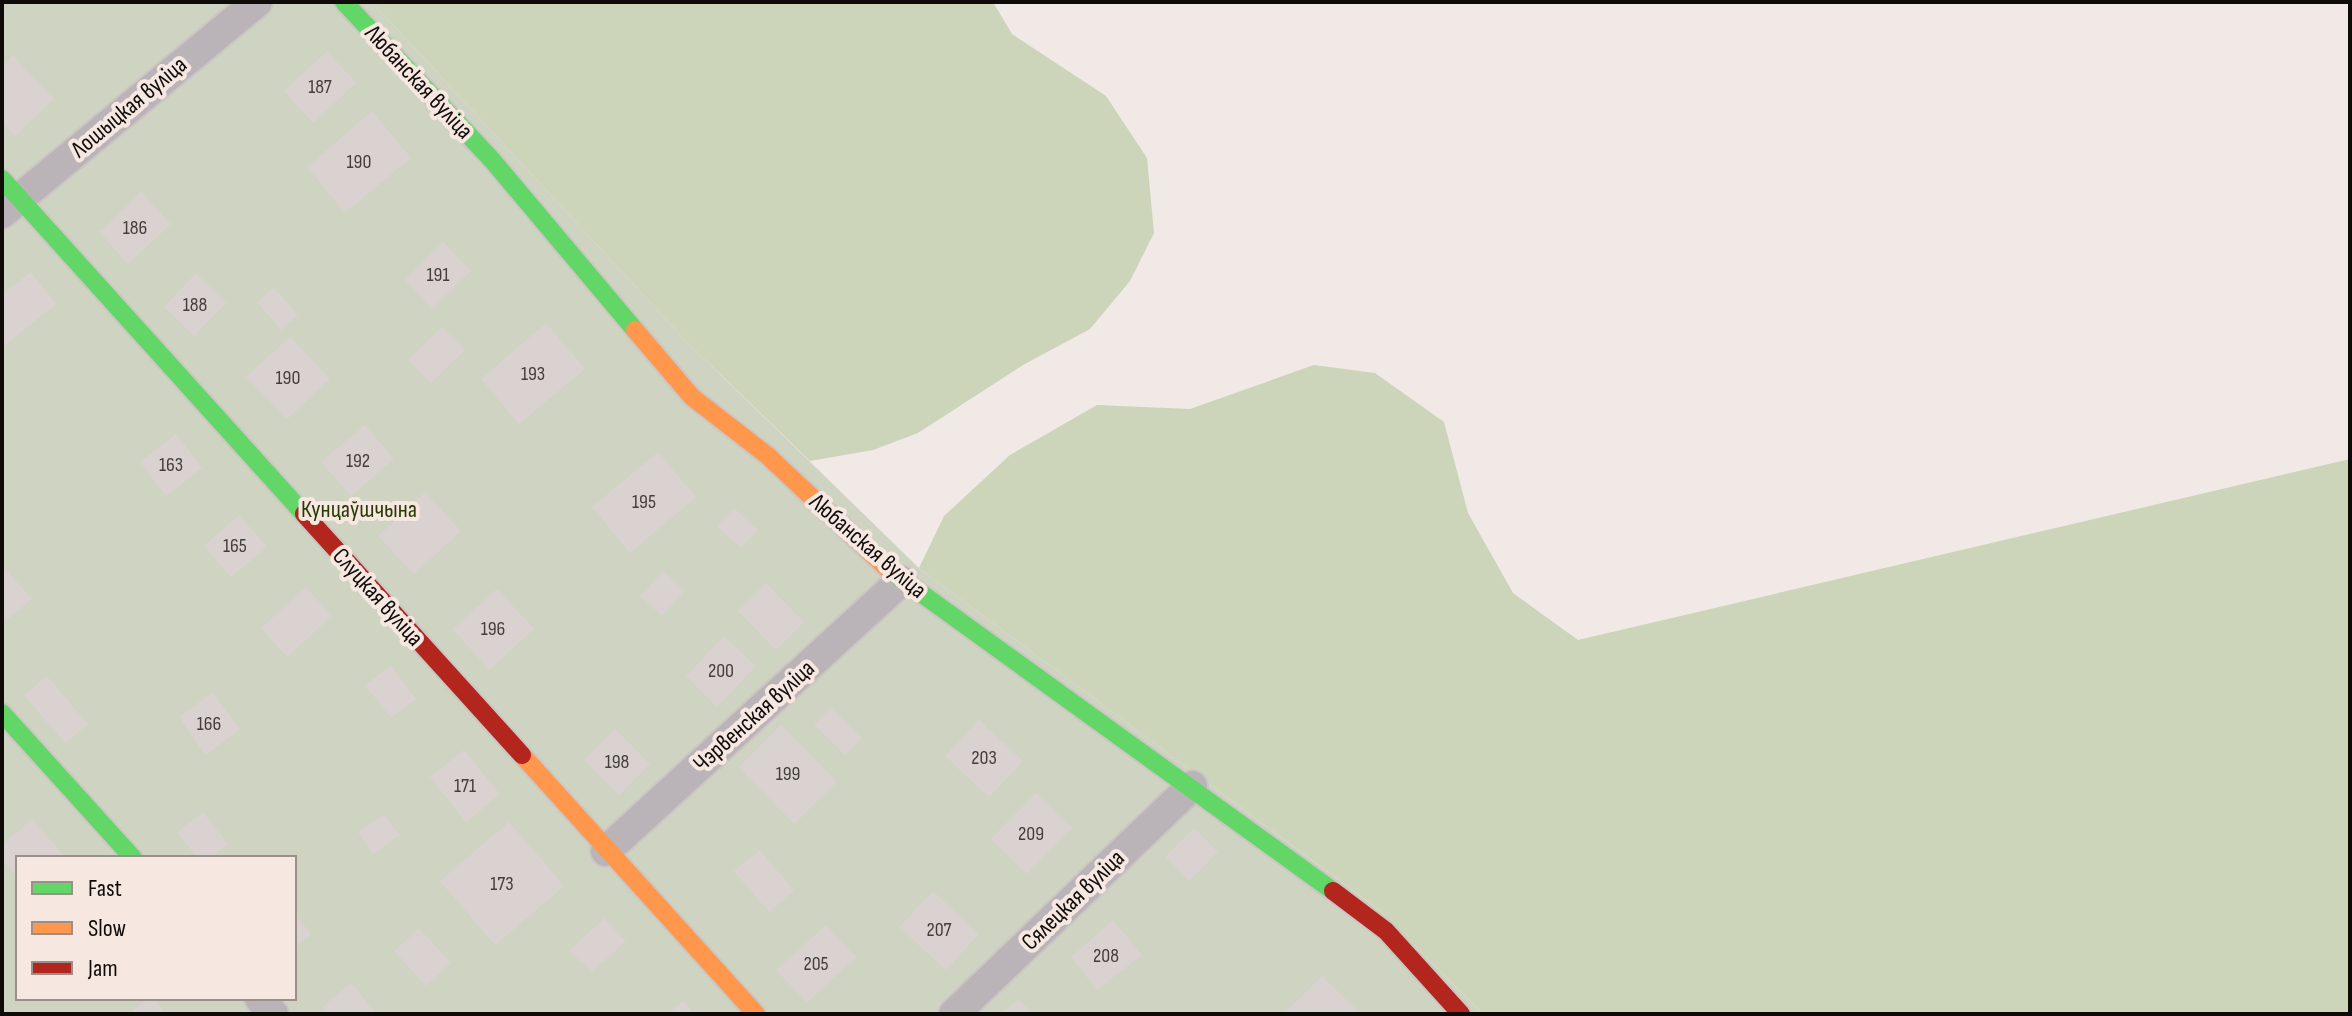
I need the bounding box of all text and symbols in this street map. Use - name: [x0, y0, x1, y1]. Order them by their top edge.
- street label: Любанская вуліца: [358, 18, 479, 145]
- street label: Лошыцкая вуліца: [64, 50, 193, 164]
- house number: 187: [308, 75, 332, 99]
- house number: 190: [347, 150, 371, 174]
- house number: 186: [123, 216, 147, 240]
- house number: 191: [427, 263, 449, 287]
- house number: 188: [183, 293, 207, 317]
- house number: 193: [521, 362, 545, 386]
- house number: 190: [276, 366, 300, 390]
- house number: 192: [346, 449, 370, 473]
- house number: 163: [159, 453, 183, 477]
- street label: Любанская вуліца: [803, 487, 932, 605]
- house number: 195: [632, 490, 656, 514]
- park label: Кунцаўшчына: [301, 495, 417, 524]
- house number: 165: [223, 534, 247, 558]
- street label: Слуцкая вуліца: [326, 542, 430, 652]
- house number: 196: [481, 617, 505, 641]
- street label: Чэрвенская вуліца: [687, 654, 821, 778]
- house number: 200: [708, 659, 734, 683]
- house number: 166: [197, 712, 221, 736]
- house number: 203: [971, 746, 997, 770]
- house number: 198: [605, 750, 629, 774]
- house number: 199: [776, 762, 800, 786]
- house number: 171: [454, 774, 476, 798]
- house number: 209: [1018, 822, 1044, 846]
- street label: Сялецкая вуліца: [1015, 844, 1131, 956]
- legend: [16, 856, 296, 1000]
- house number: 173: [490, 872, 514, 896]
- text: Fast: [88, 874, 122, 903]
- text: Slow: [88, 914, 126, 943]
- house number: 207: [926, 918, 952, 942]
- house number: 208: [1093, 944, 1119, 968]
- house number: 205: [803, 952, 829, 976]
- text: Jam: [87, 954, 118, 983]

